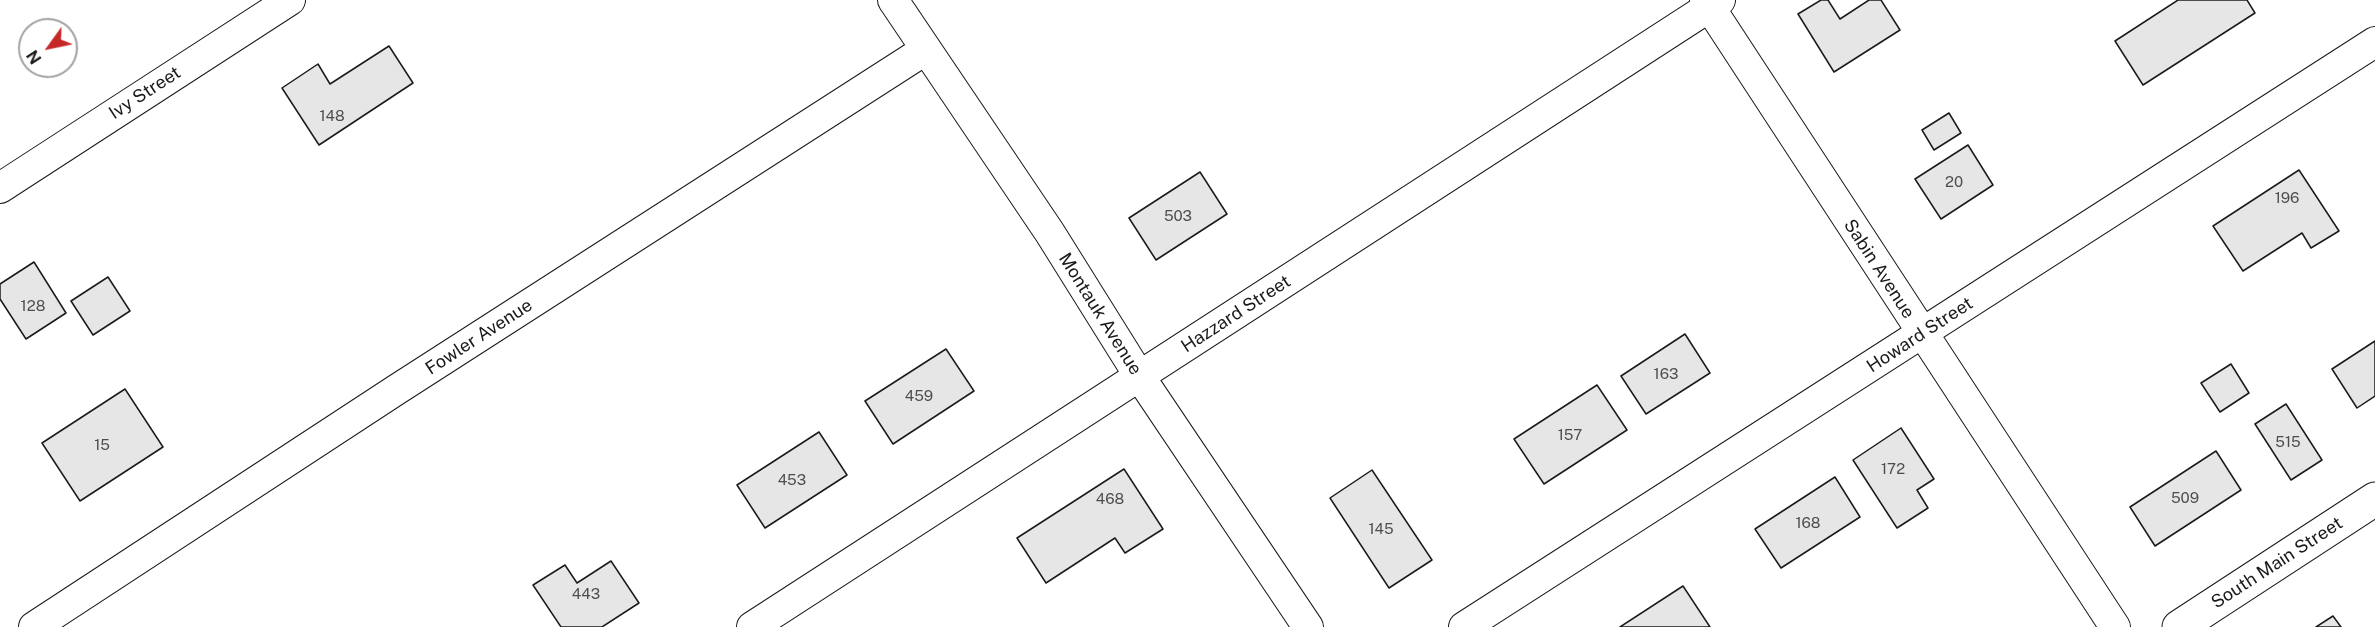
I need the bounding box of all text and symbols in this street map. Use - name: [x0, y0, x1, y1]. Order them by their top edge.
- north arrow: [18, 18, 78, 78]
- text: N: [23, 47, 46, 67]
- street label: Ivy Street: [105, 62, 185, 124]
- house number: 148: [319, 107, 345, 125]
- house number: 20: [1945, 173, 1963, 191]
- house number: 196: [2275, 189, 2299, 207]
- house number: 503: [1164, 207, 1192, 225]
- street label: Sabin Avenue: [1839, 215, 1919, 323]
- street label: Montauk Avenue: [1054, 249, 1146, 379]
- street label: Hazzard Street: [1177, 271, 1295, 357]
- street label: Howard Street: [1863, 293, 1977, 377]
- street label: Fowler Avenue: [422, 294, 536, 380]
- house number: 128: [21, 297, 45, 315]
- house number: 163: [1654, 365, 1678, 383]
- house number: 459: [905, 387, 933, 405]
- house number: 157: [1558, 426, 1582, 444]
- house number: 515: [2275, 433, 2301, 451]
- house number: 15: [94, 436, 110, 454]
- house number: 172: [1881, 460, 1905, 478]
- house number: 453: [778, 471, 806, 489]
- house number: 509: [2171, 489, 2199, 507]
- house number: 468: [1096, 490, 1124, 508]
- street label: South Main Street: [2207, 513, 2347, 613]
- house number: 168: [1795, 514, 1821, 532]
- house number: 145: [1368, 520, 1394, 538]
- house number: 443: [572, 585, 600, 603]

